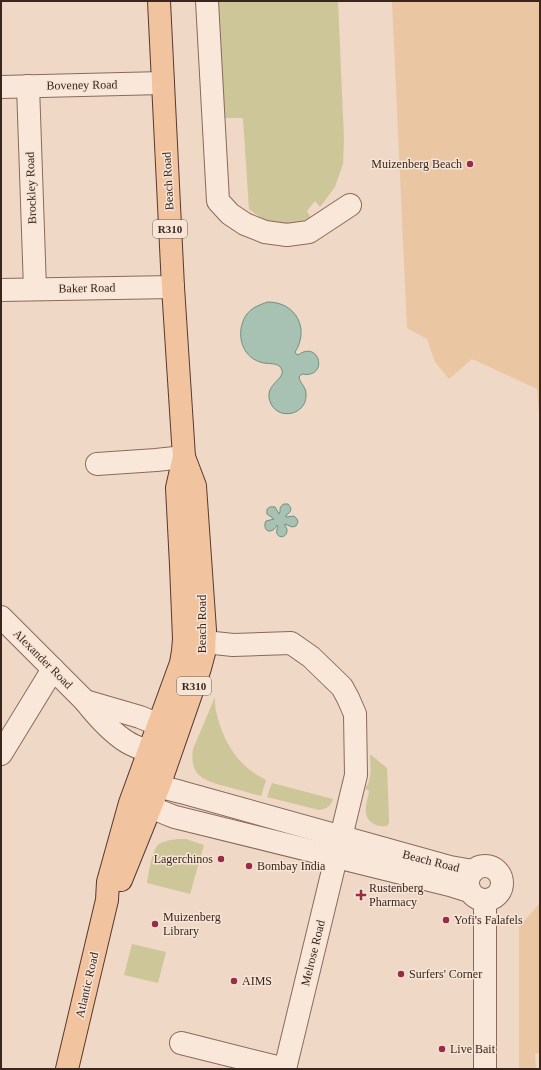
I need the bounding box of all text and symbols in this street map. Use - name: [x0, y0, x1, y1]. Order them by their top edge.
- street label: Boveney Road: [46, 77, 118, 93]
- street label: Brockley Road: [23, 152, 39, 224]
- street label: Beach Road: [159, 152, 177, 210]
- place label: Muizenberg Beach: [371, 157, 462, 171]
- marker: Muizenberg Beach: [465, 159, 475, 169]
- road number: R310: [153, 220, 187, 238]
- street label: Baker Road: [58, 281, 116, 295]
- street label: Beach Road: [195, 595, 209, 653]
- street label: Alexander Road: [10, 626, 76, 692]
- road number: R310: [177, 677, 211, 695]
- street label: Beach Road: [401, 847, 461, 875]
- place label: Lagerchinos: [154, 852, 213, 866]
- marker: Lagerchinos: [216, 854, 226, 864]
- place label: Bombay India: [257, 859, 326, 873]
- marker: Bombay India: [244, 861, 254, 871]
- place label: Rustenberg Pharmacy: [369, 881, 423, 909]
- marker: Rustenberg Pharmacy: [356, 890, 366, 900]
- place label: Muizenberg Library: [163, 910, 221, 938]
- place label: Yofi's Falafels: [454, 913, 523, 927]
- marker: Yofi's Falafels: [441, 915, 451, 925]
- street label: Melrose Road: [298, 918, 328, 988]
- marker: Muizenberg Library: [150, 919, 160, 929]
- street label: Atlantic Road: [73, 951, 101, 1019]
- place label: Surfers' Corner: [409, 967, 482, 981]
- marker: Surfers' Corner: [396, 969, 406, 979]
- place label: AIMS: [242, 974, 272, 988]
- marker: AIMS: [229, 976, 239, 986]
- place label: Live Bait: [450, 1042, 496, 1056]
- marker: Live Bait: [437, 1044, 447, 1054]

